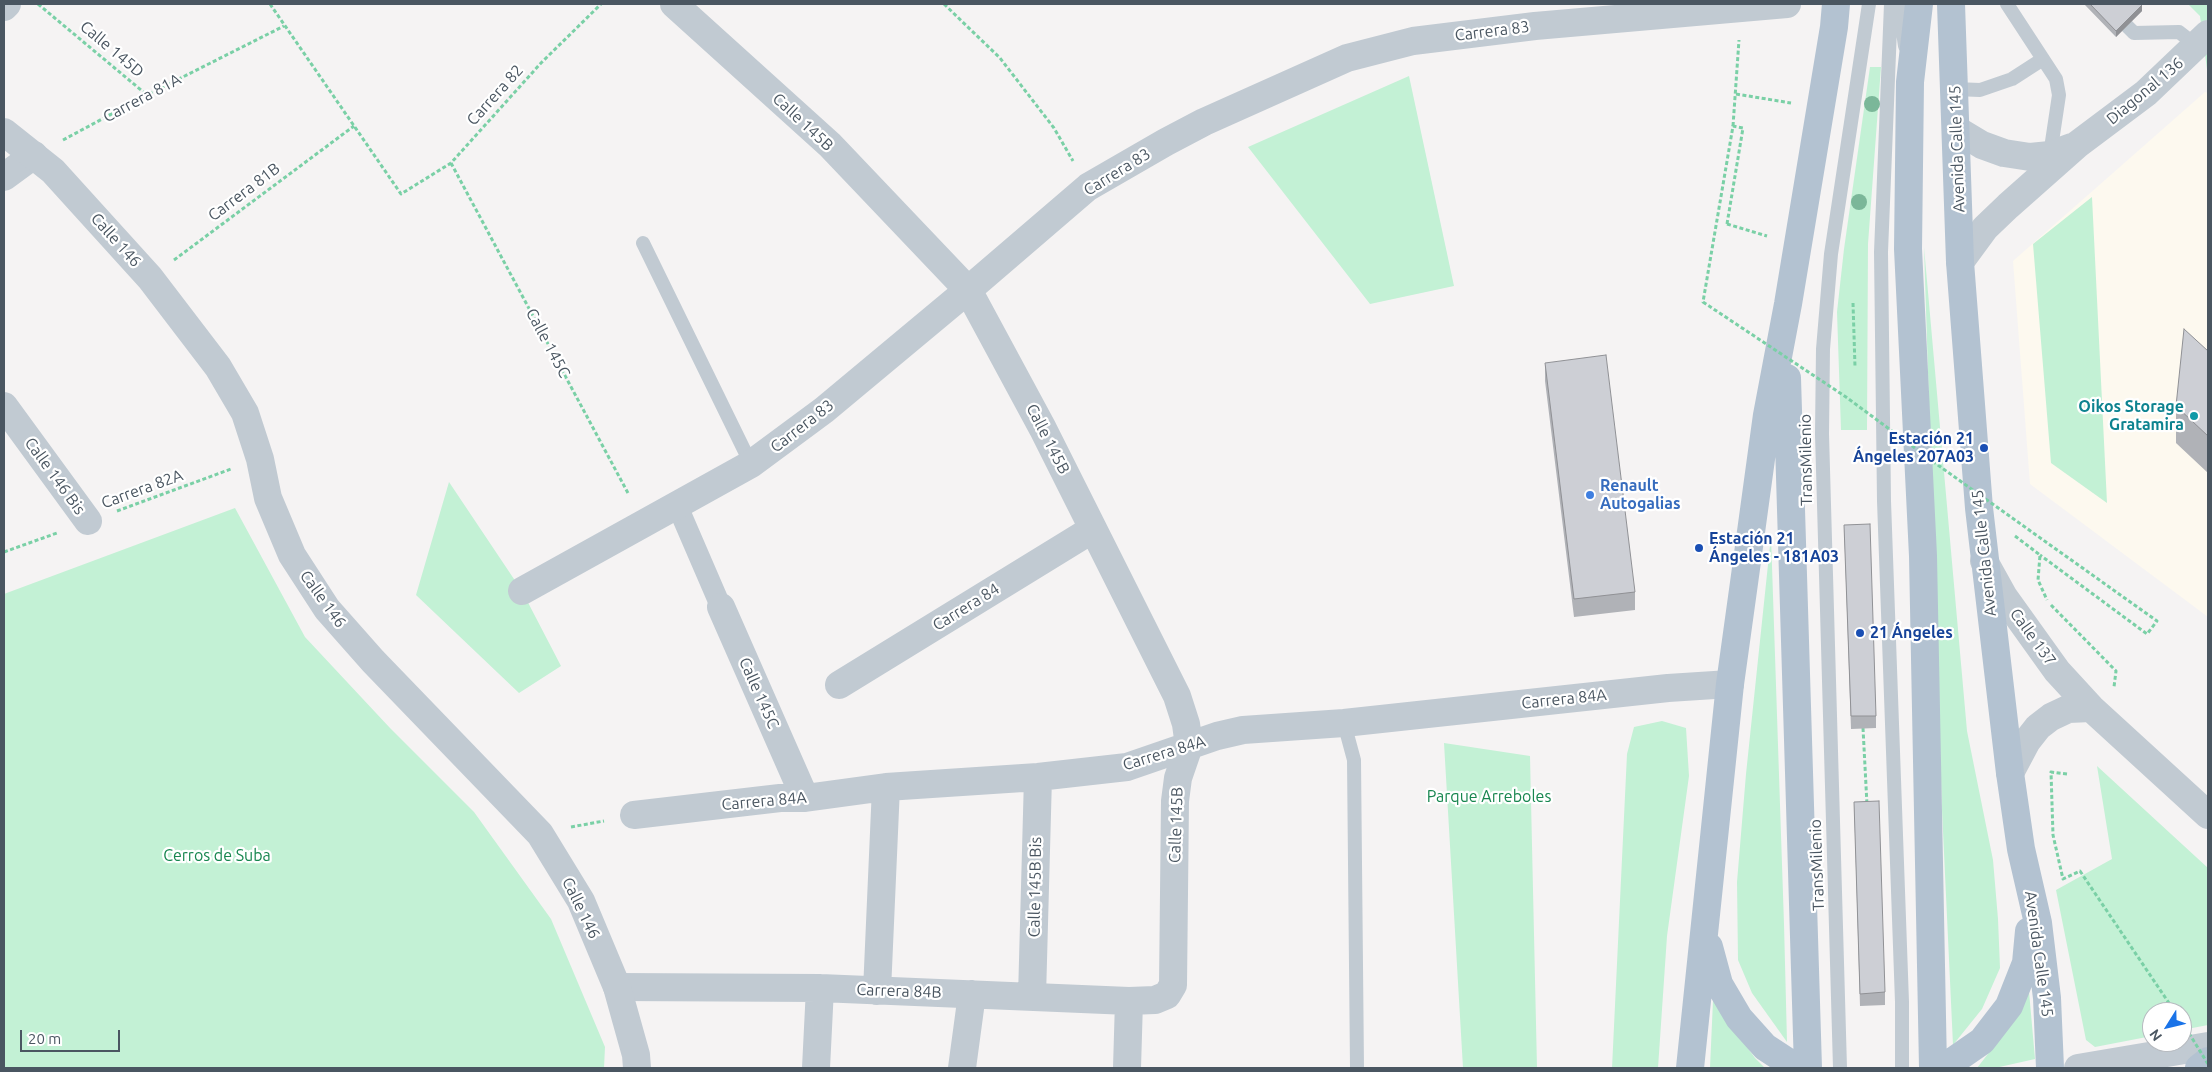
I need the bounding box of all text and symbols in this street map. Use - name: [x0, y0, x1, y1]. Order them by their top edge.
- street label: Calle 145D: [76, 17, 148, 81]
- street label: Carrera 83: [1454, 17, 1530, 45]
- street label: Diagonal 136: [2103, 53, 2187, 129]
- street label: Carrera 82: [463, 61, 527, 129]
- street label: Carrera 81A: [100, 69, 184, 127]
- street label: Avenida Calle 145: [1945, 85, 1969, 213]
- street label: Calle 145B: [769, 89, 837, 155]
- street label: Carrera 83: [1080, 144, 1154, 200]
- street label: Carrera 81B: [204, 159, 284, 225]
- street label: Calle 146: [87, 209, 145, 271]
- street label: Calle 145C: [522, 305, 574, 381]
- street label: Carrera 83: [767, 395, 837, 457]
- place label: Oikos Storage Gratamira: [2078, 397, 2184, 435]
- street label: Calle 145B: [1022, 401, 1074, 477]
- marker: Oikos Storage Gratamira: [2188, 410, 2200, 422]
- street label: TransMilenio: [1796, 414, 1816, 506]
- place label: Estación 21 Ángeles 207A03: [1853, 429, 1974, 467]
- street label: Calle 146 Bis: [21, 434, 89, 518]
- marker: Estación 21 Ángeles 207A03: [1978, 442, 1990, 454]
- street label: Carrera 82A: [99, 465, 185, 513]
- place label: Renault Autogalias: [1600, 476, 1681, 514]
- marker: Renault Autogalias: [1584, 489, 1596, 501]
- street label: Avenida Calle 145: [1968, 489, 2000, 617]
- place label: Estación 21 Ángeles - 181A03: [1709, 529, 1839, 567]
- marker: Estación 21 Ángeles - 181A03: [1693, 542, 1705, 554]
- street label: Calle 146: [296, 567, 350, 631]
- street label: Carrera 84: [929, 579, 1003, 635]
- street label: Calle 137: [2006, 605, 2060, 669]
- place label: 21 Ángeles: [1870, 623, 1953, 643]
- marker: 21 Ángeles: [1854, 627, 1866, 639]
- street label: Calle 145C: [735, 654, 783, 732]
- street label: Carrera 84A: [1521, 685, 1607, 713]
- street label: Carrera 84A: [1120, 731, 1208, 775]
- street label: Calle 145B: [1165, 787, 1187, 863]
- park label: Parque Arreboles: [1427, 787, 1551, 807]
- street label: Carrera 84A: [721, 788, 807, 814]
- street label: TransMilenio: [1806, 819, 1828, 911]
- street label: Calle 145B Bis: [1025, 836, 1045, 938]
- park label: Cerros de Suba: [163, 846, 271, 866]
- street label: Calle 146: [558, 874, 604, 942]
- street label: Avenida Calle 145: [2021, 890, 2057, 1018]
- street label: Carrera 84B: [856, 980, 942, 1002]
- north arrow: [2142, 1002, 2192, 1052]
- scale bar: [22, 1020, 122, 1052]
- text: N: [2146, 1026, 2165, 1044]
- text: 20 m: [28, 1030, 61, 1047]

